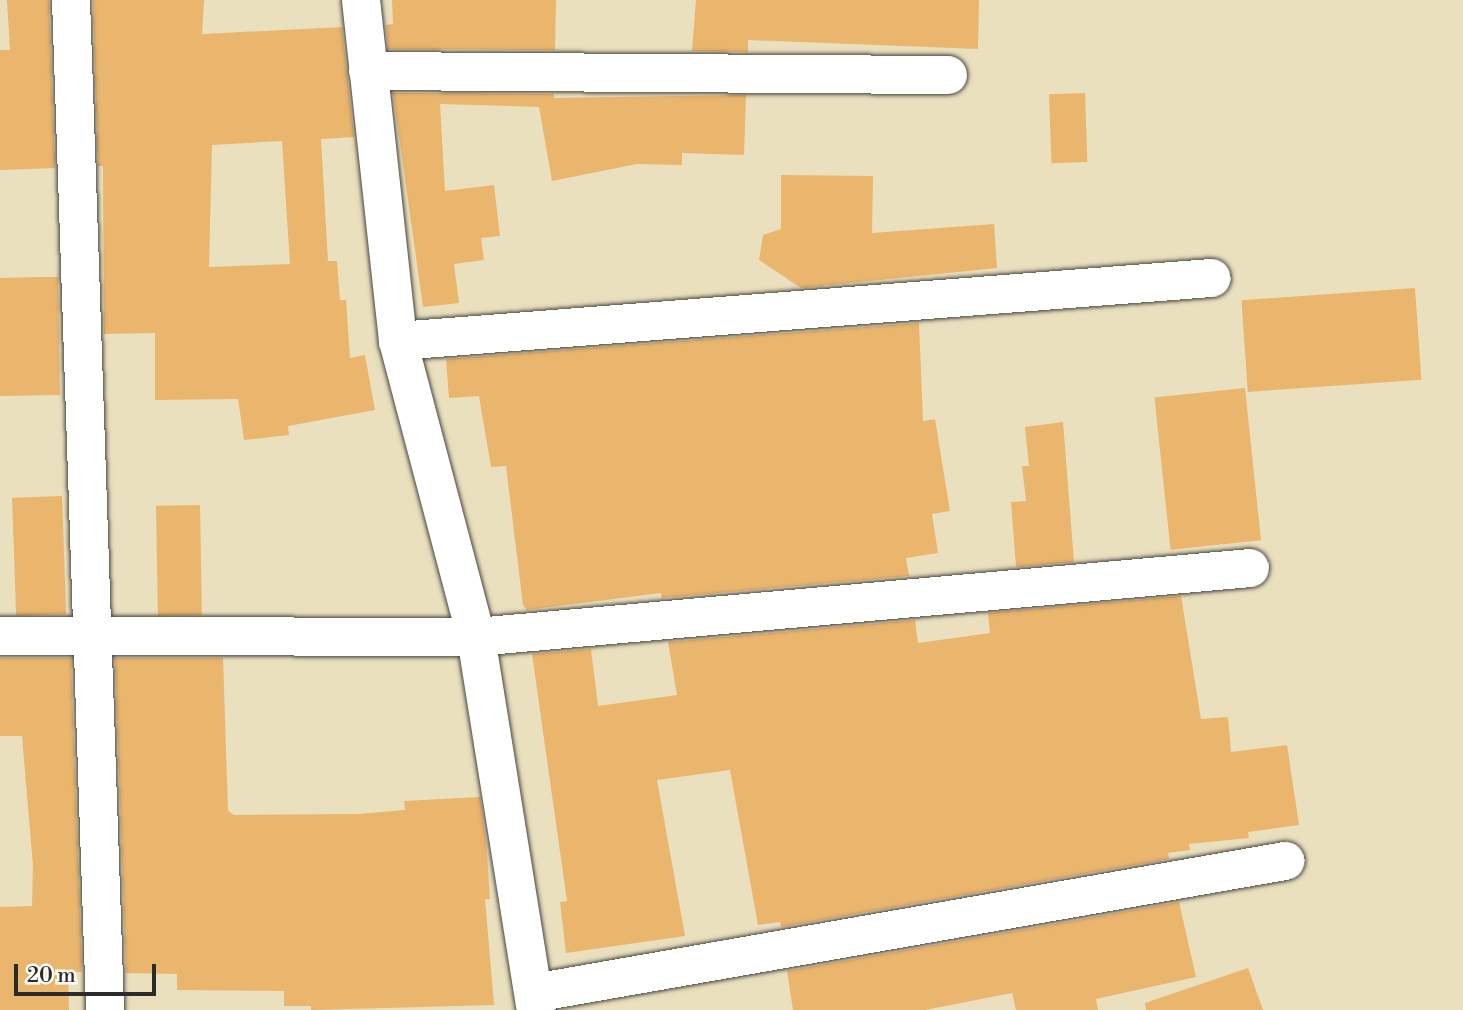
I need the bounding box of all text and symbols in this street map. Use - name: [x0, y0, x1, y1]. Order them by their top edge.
- scale bar: [18, 950, 159, 994]
- text: 20 m: [27, 963, 76, 989]

